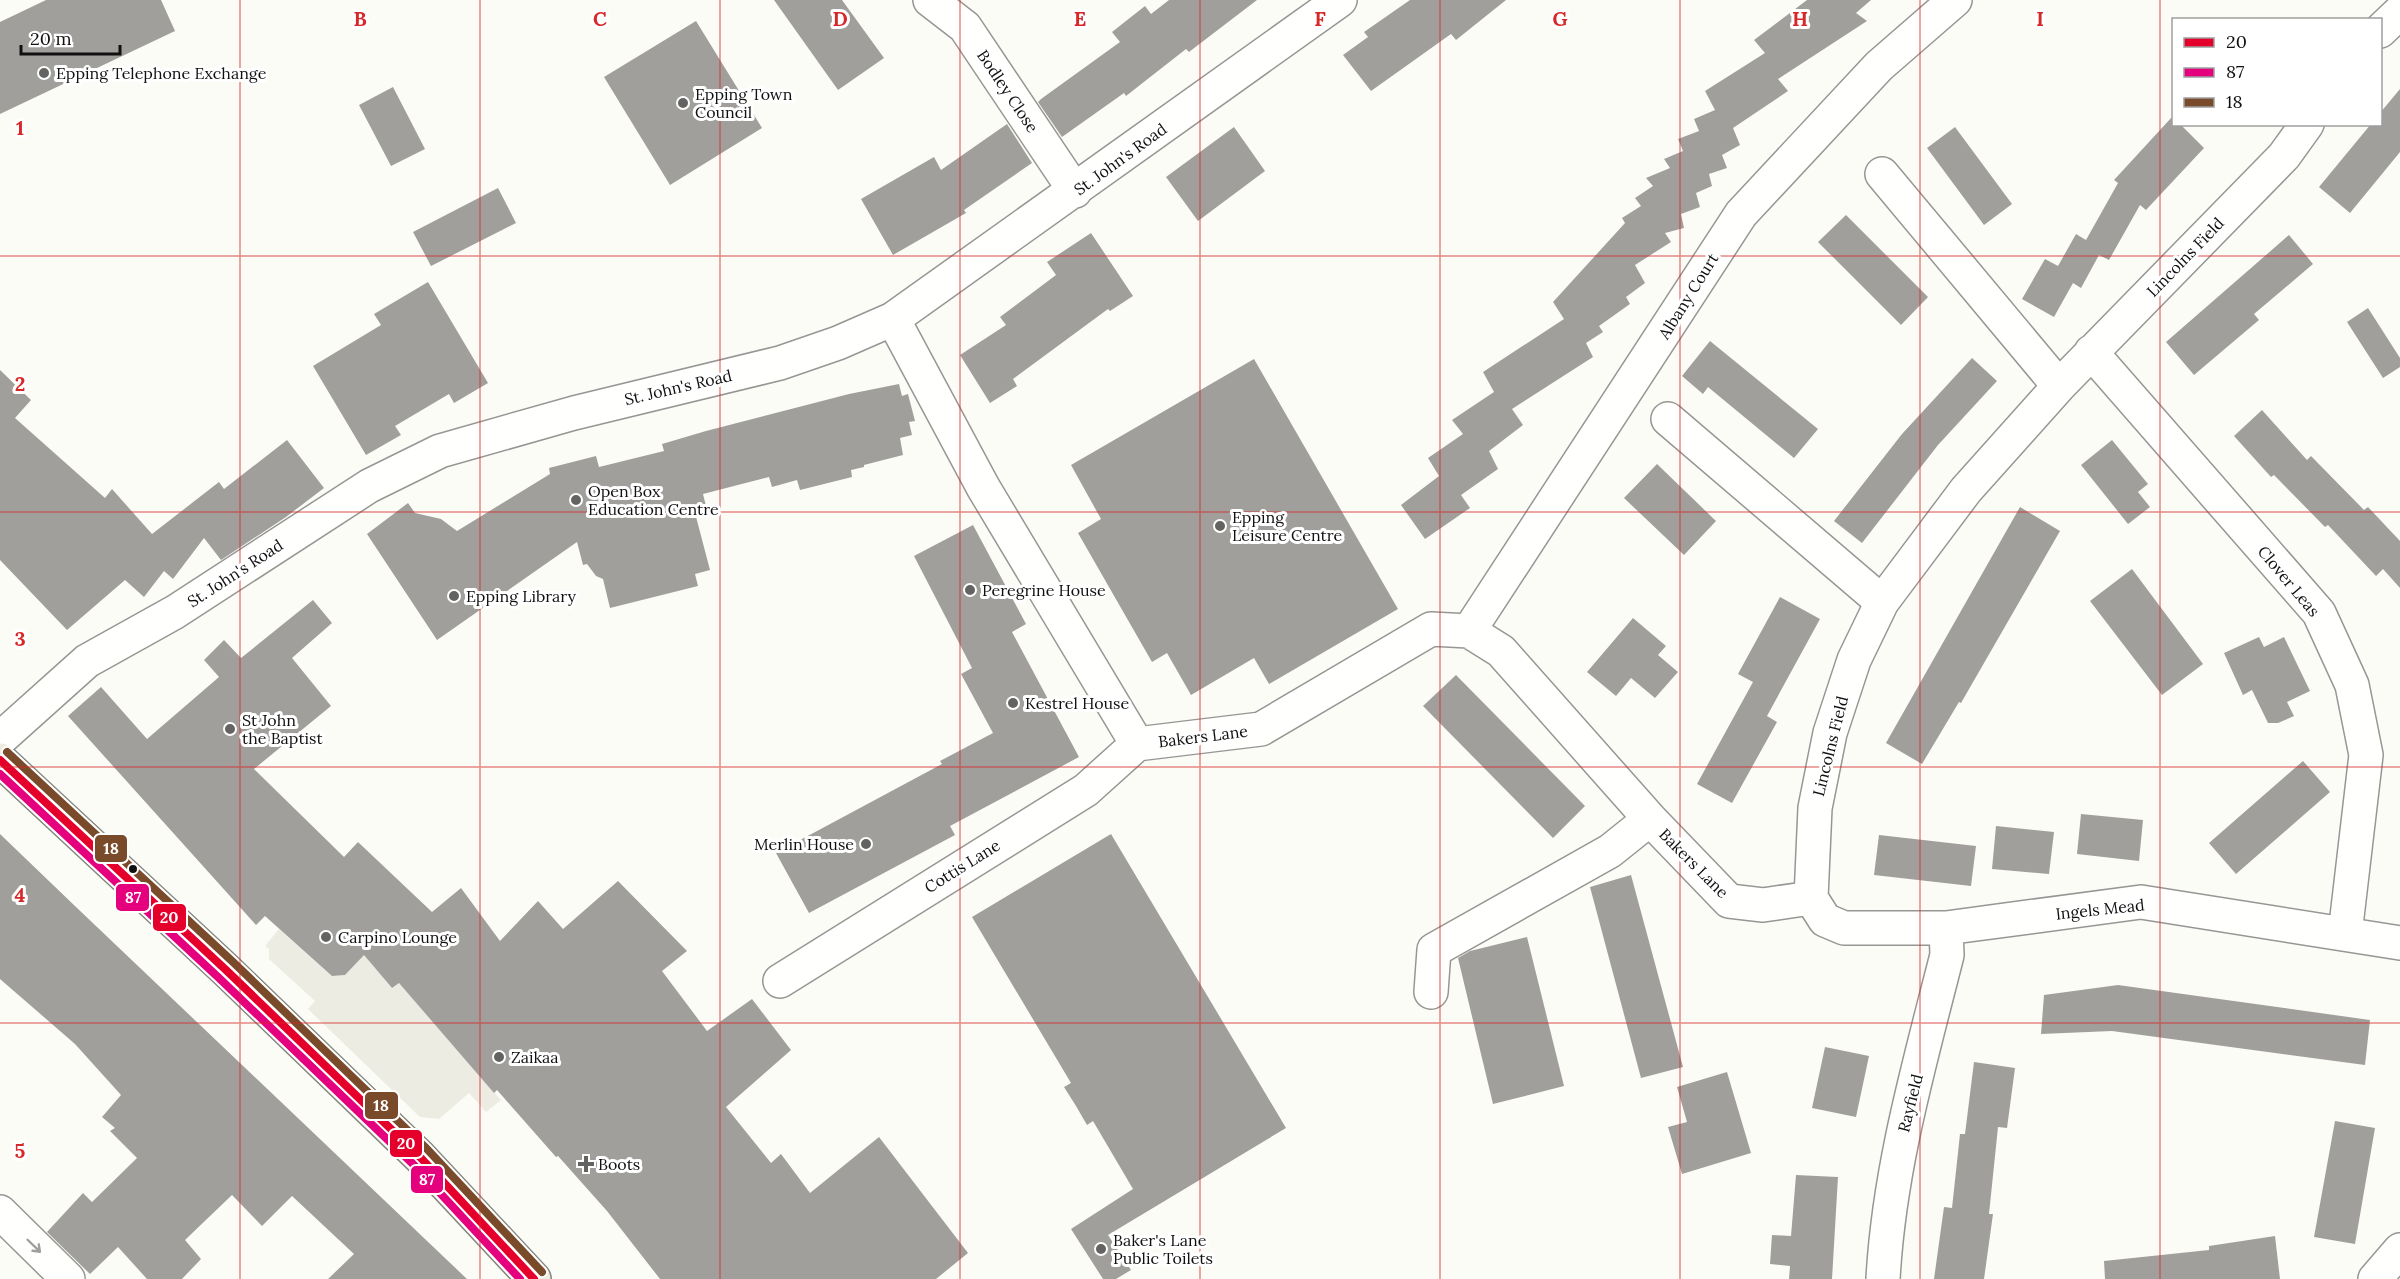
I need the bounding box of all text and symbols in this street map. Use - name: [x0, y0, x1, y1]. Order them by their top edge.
- text: B: [353, 6, 367, 31]
- text: C: [593, 6, 607, 31]
- text: D: [832, 6, 848, 31]
- text: E: [1074, 6, 1086, 31]
- text: F: [1314, 6, 1326, 31]
- text: G: [1552, 6, 1568, 31]
- text: H: [1792, 6, 1808, 31]
- text: I: [2036, 6, 2044, 31]
- scale bar: [21, 18, 120, 56]
- legend: [2172, 18, 2382, 126]
- text: 20 m: [30, 27, 72, 50]
- text: 20: [2226, 30, 2247, 53]
- street label: Bodley Close: [973, 46, 1043, 136]
- text: 87: [2226, 60, 2244, 83]
- place label: Epping Telephone Exchange: [56, 63, 267, 83]
- marker: Epping Telephone Exchange: [37, 66, 51, 80]
- place label: Epping Town Council: [695, 84, 793, 122]
- text: 18: [2226, 90, 2243, 113]
- marker: Epping Town Council: [676, 96, 690, 110]
- text: 1: [16, 115, 24, 140]
- street label: St. John's Road: [1070, 118, 1171, 199]
- street label: Lincolns Field: [2142, 213, 2228, 301]
- street label: Albany Court: [1653, 249, 1723, 344]
- street label: St. John's Road: [622, 365, 734, 409]
- text: 2: [15, 371, 25, 396]
- place label: Open Box Education Centre: [588, 481, 719, 519]
- marker: Open Box Education Centre: [569, 493, 583, 507]
- place label: Epping Leisure Centre: [1232, 507, 1343, 545]
- marker: Epping Leisure Centre: [1213, 519, 1227, 533]
- street label: St. John's Road: [184, 534, 287, 611]
- street label: Clover Leas: [2254, 542, 2324, 620]
- place label: Peregrine House: [982, 580, 1106, 600]
- marker: Peregrine House: [963, 583, 977, 597]
- place label: Epping Library: [466, 586, 577, 606]
- marker: Epping Library: [447, 589, 461, 603]
- text: 3: [14, 626, 26, 651]
- place label: Kestrel House: [1025, 693, 1129, 713]
- street label: Lincolns Field: [1808, 693, 1852, 798]
- marker: Kestrel House: [1006, 696, 1020, 710]
- place label: St John the Baptist: [242, 710, 324, 748]
- street label: Bakers Lane: [1157, 721, 1249, 751]
- marker: St John the Baptist: [223, 722, 237, 736]
- street label: Bakers Lane: [1655, 824, 1733, 902]
- line badge: 18: [94, 834, 128, 863]
- place label: Merlin House: [754, 834, 854, 854]
- street label: Cottis Lane: [920, 835, 1004, 897]
- marker: Merlin House: [859, 837, 873, 851]
- text: 18: [103, 838, 119, 858]
- unlabelled marker: [127, 863, 139, 875]
- text: 4: [15, 882, 26, 907]
- line badge: 87: [115, 883, 150, 912]
- text: 87: [125, 887, 142, 907]
- street label: Ingels Mead: [2054, 894, 2146, 924]
- line badge: 20: [152, 903, 187, 932]
- text: 20: [160, 907, 178, 927]
- place label: Carpino Lounge: [338, 927, 457, 947]
- marker: Carpino Lounge: [319, 930, 333, 944]
- place label: Zaikaa: [511, 1047, 559, 1067]
- marker: Zaikaa: [492, 1050, 506, 1064]
- street label: Rayfield: [1893, 1071, 1927, 1134]
- line badge: 18: [364, 1091, 399, 1120]
- text: 18: [373, 1095, 389, 1115]
- line badge: 20: [389, 1129, 423, 1158]
- text: 20: [397, 1133, 415, 1153]
- text: 5: [15, 1138, 26, 1163]
- place label: Boots: [598, 1154, 640, 1174]
- marker: Boots: [579, 1157, 593, 1171]
- line badge: 87: [410, 1165, 444, 1194]
- text: 87: [419, 1169, 436, 1189]
- place label: Baker's Lane Public Toilets: [1113, 1230, 1213, 1268]
- one-way arrow: [27, 1238, 42, 1253]
- marker: Baker's Lane Public Toilets: [1094, 1242, 1108, 1256]

